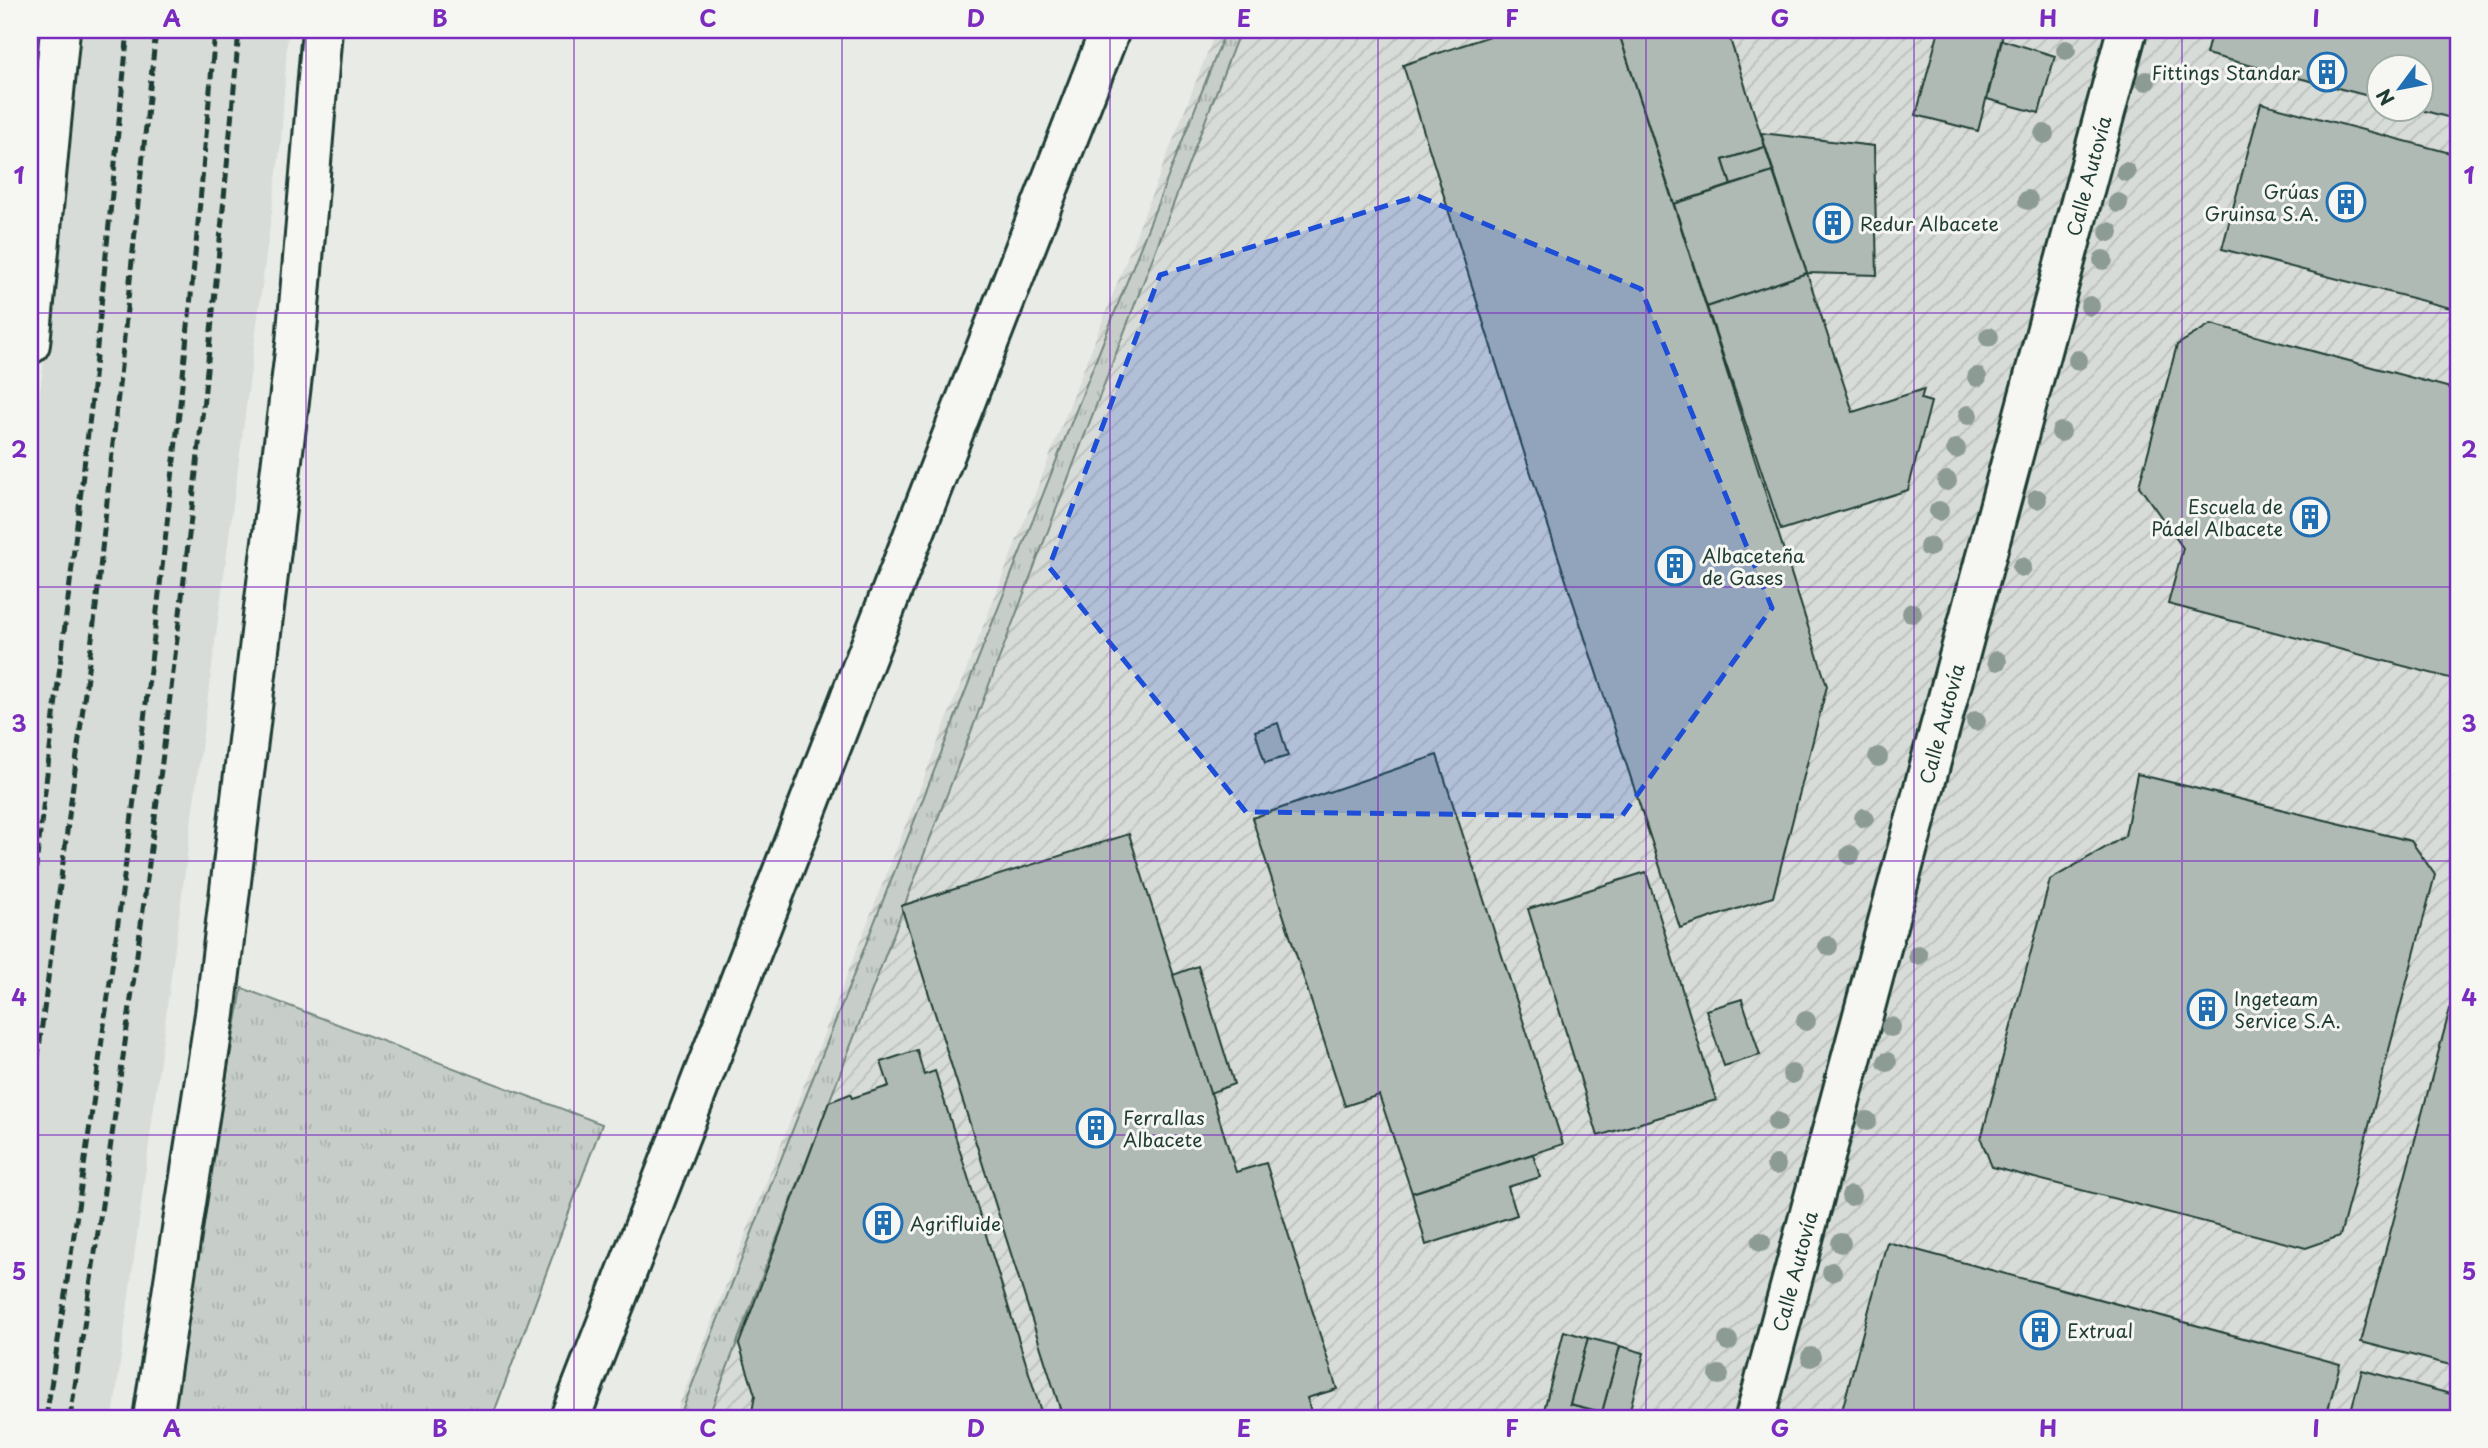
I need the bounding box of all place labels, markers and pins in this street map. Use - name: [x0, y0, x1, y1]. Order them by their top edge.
- building icon: Fittings Standar: [2306, 51, 2348, 93]
- place label: Fittings Standar: [2151, 58, 2300, 86]
- place label: Grúas Gruinsa S.A.: [2205, 177, 2319, 227]
- building icon: Grúas Gruinsa S.A.: [2325, 181, 2367, 223]
- building icon: Redur Albacete: [1812, 202, 1854, 244]
- place label: Redur Albacete: [1860, 209, 1999, 237]
- place label: Escuela de Pádel Albacete: [2151, 492, 2283, 542]
- building icon: Escuela de Pádel Albacete: [2289, 496, 2331, 538]
- place label: Albaceteña de Gases: [1702, 541, 1805, 591]
- building icon: Albaceteña de Gases: [1654, 545, 1696, 587]
- place label: Ingeteam Service S.A.: [2234, 984, 2341, 1034]
- building icon: Ingeteam Service S.A.: [2186, 988, 2228, 1030]
- place label: Ferrallas Albacete: [1123, 1103, 1205, 1153]
- building icon: Ferrallas Albacete: [1075, 1107, 1117, 1149]
- building icon: Agrifluide: [862, 1202, 904, 1244]
- place label: Agrifluide: [910, 1209, 1001, 1237]
- building icon: Extrual: [2019, 1309, 2061, 1351]
- place label: Extrual: [2067, 1316, 2133, 1344]

